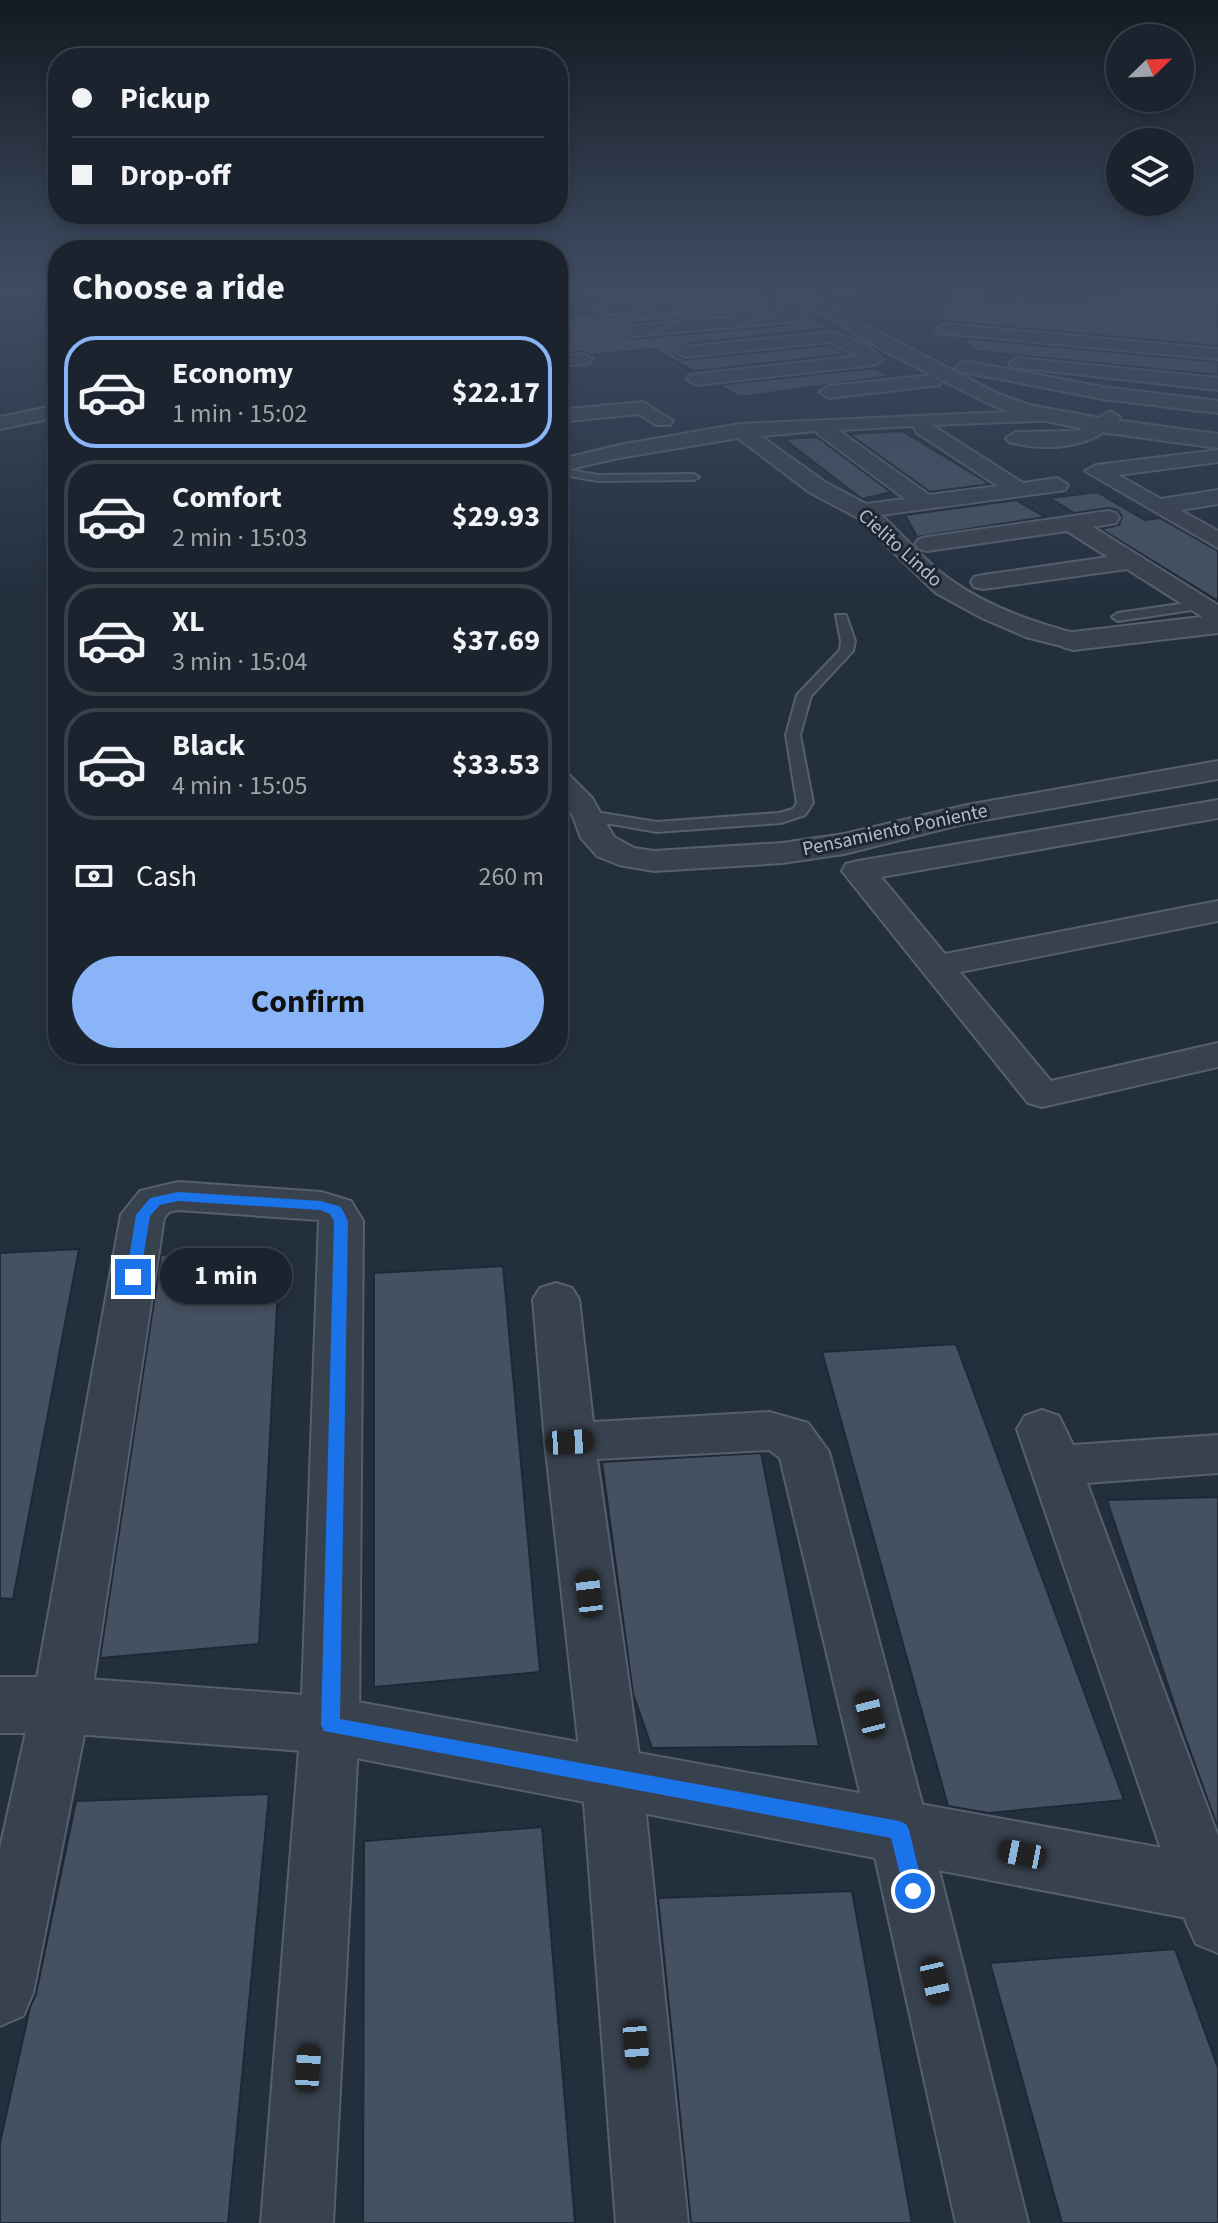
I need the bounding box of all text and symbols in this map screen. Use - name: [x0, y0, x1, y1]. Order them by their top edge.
- north arrow: [1106, 24, 1194, 112]
- map controls: [1106, 24, 1194, 216]
- text: Pickup: [120, 77, 210, 120]
- button: layers: [1106, 128, 1194, 216]
- text: Drop-off: [120, 154, 231, 197]
- text: Choose a ride: [72, 262, 285, 313]
- text: Economy: [172, 352, 293, 395]
- icon: car: [76, 356, 148, 428]
- text: $22.17: [452, 371, 540, 414]
- text: 1 min · 15:02: [172, 395, 307, 432]
- text: Comfort: [172, 476, 282, 519]
- icon: car: [76, 480, 148, 552]
- text: $29.93: [452, 495, 540, 538]
- street label: Cielito Lindo: [852, 502, 948, 594]
- text: 2 min · 15:03: [172, 519, 307, 556]
- text: XL: [172, 600, 205, 643]
- icon: car: [76, 604, 148, 676]
- text: $37.69: [452, 619, 540, 662]
- text: 3 min · 15:04: [172, 643, 307, 680]
- text: Black: [172, 724, 245, 767]
- icon: car: [76, 728, 148, 800]
- text: $33.53: [452, 743, 540, 786]
- text: 4 min · 15:05: [172, 767, 307, 804]
- street label: Pensamiento Poniente: [800, 797, 990, 863]
- icon: cash: [72, 854, 116, 898]
- text: Cash: [136, 855, 197, 898]
- text: 260 m: [478, 858, 544, 895]
- button: Confirm: [72, 956, 544, 1048]
- callout: 1 min: [161, 1249, 293, 1305]
- text: 1 min: [194, 1257, 258, 1294]
- route end: [115, 1259, 151, 1295]
- car: [545, 1429, 595, 1455]
- car: [574, 1569, 604, 1619]
- car: [853, 1688, 887, 1740]
- car: [996, 1838, 1048, 1870]
- route start: [895, 1873, 931, 1909]
- car: [918, 1955, 952, 2007]
- car: [622, 2019, 650, 2069]
- car: [294, 2043, 322, 2093]

